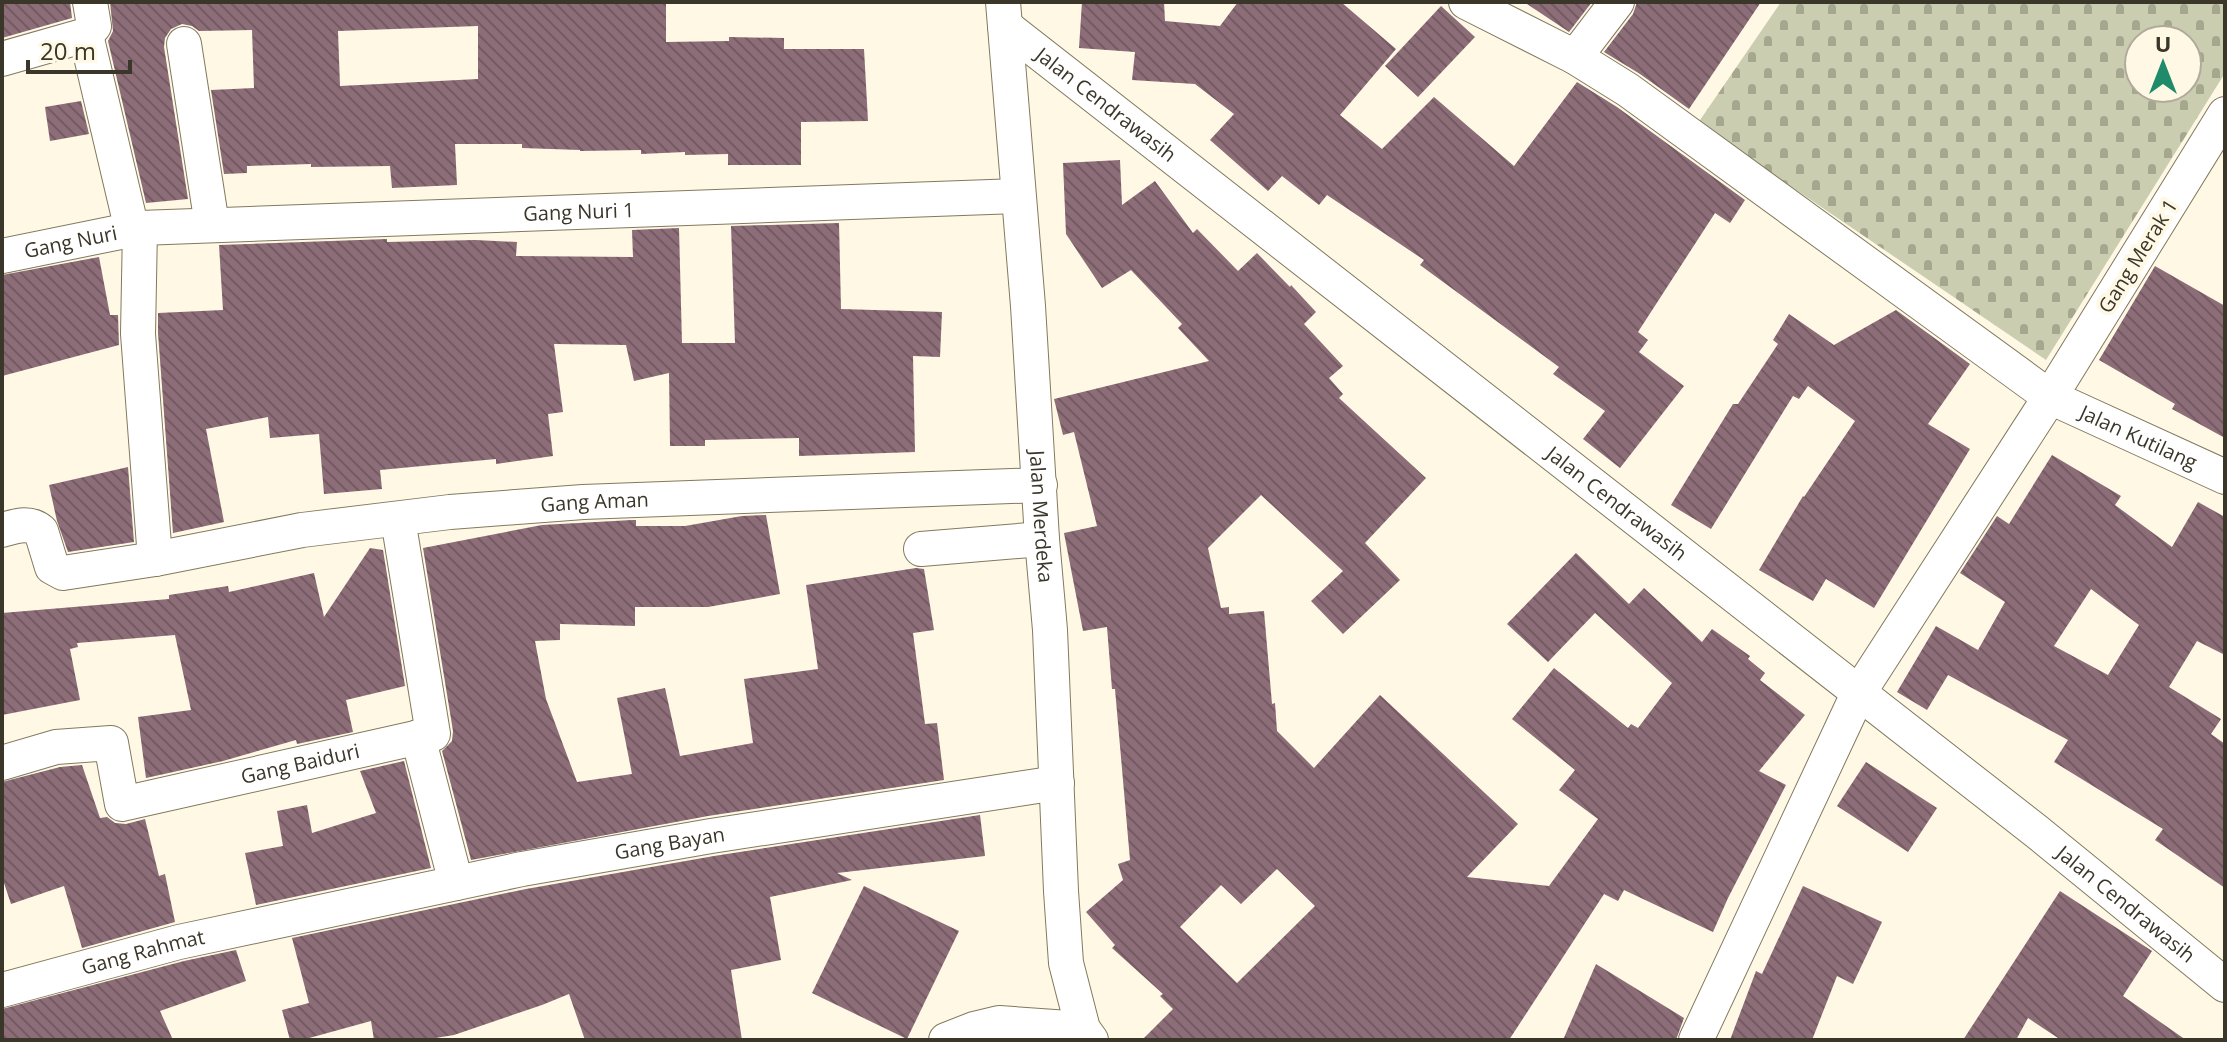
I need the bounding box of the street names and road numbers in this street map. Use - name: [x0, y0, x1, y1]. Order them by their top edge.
- street label: Jalan Cendrawasih: [1029, 40, 1182, 168]
- street label: Gang Merak 1: [2092, 194, 2183, 318]
- street label: Gang Nuri 1: [523, 196, 635, 227]
- street label: Gang Nuri: [21, 219, 120, 264]
- street label: Jalan Kutilang: [2074, 398, 2202, 476]
- street label: Jalan Cendrawasih: [1540, 439, 1693, 567]
- street label: Jalan Merdeka: [1024, 448, 1060, 584]
- street label: Gang Aman: [539, 486, 649, 518]
- street label: Gang Baiduri: [238, 737, 362, 790]
- street label: Gang Bayan: [612, 820, 727, 866]
- street label: Jalan Cendrawasih: [2050, 838, 2201, 968]
- street label: Gang Rahmat: [78, 923, 207, 981]

